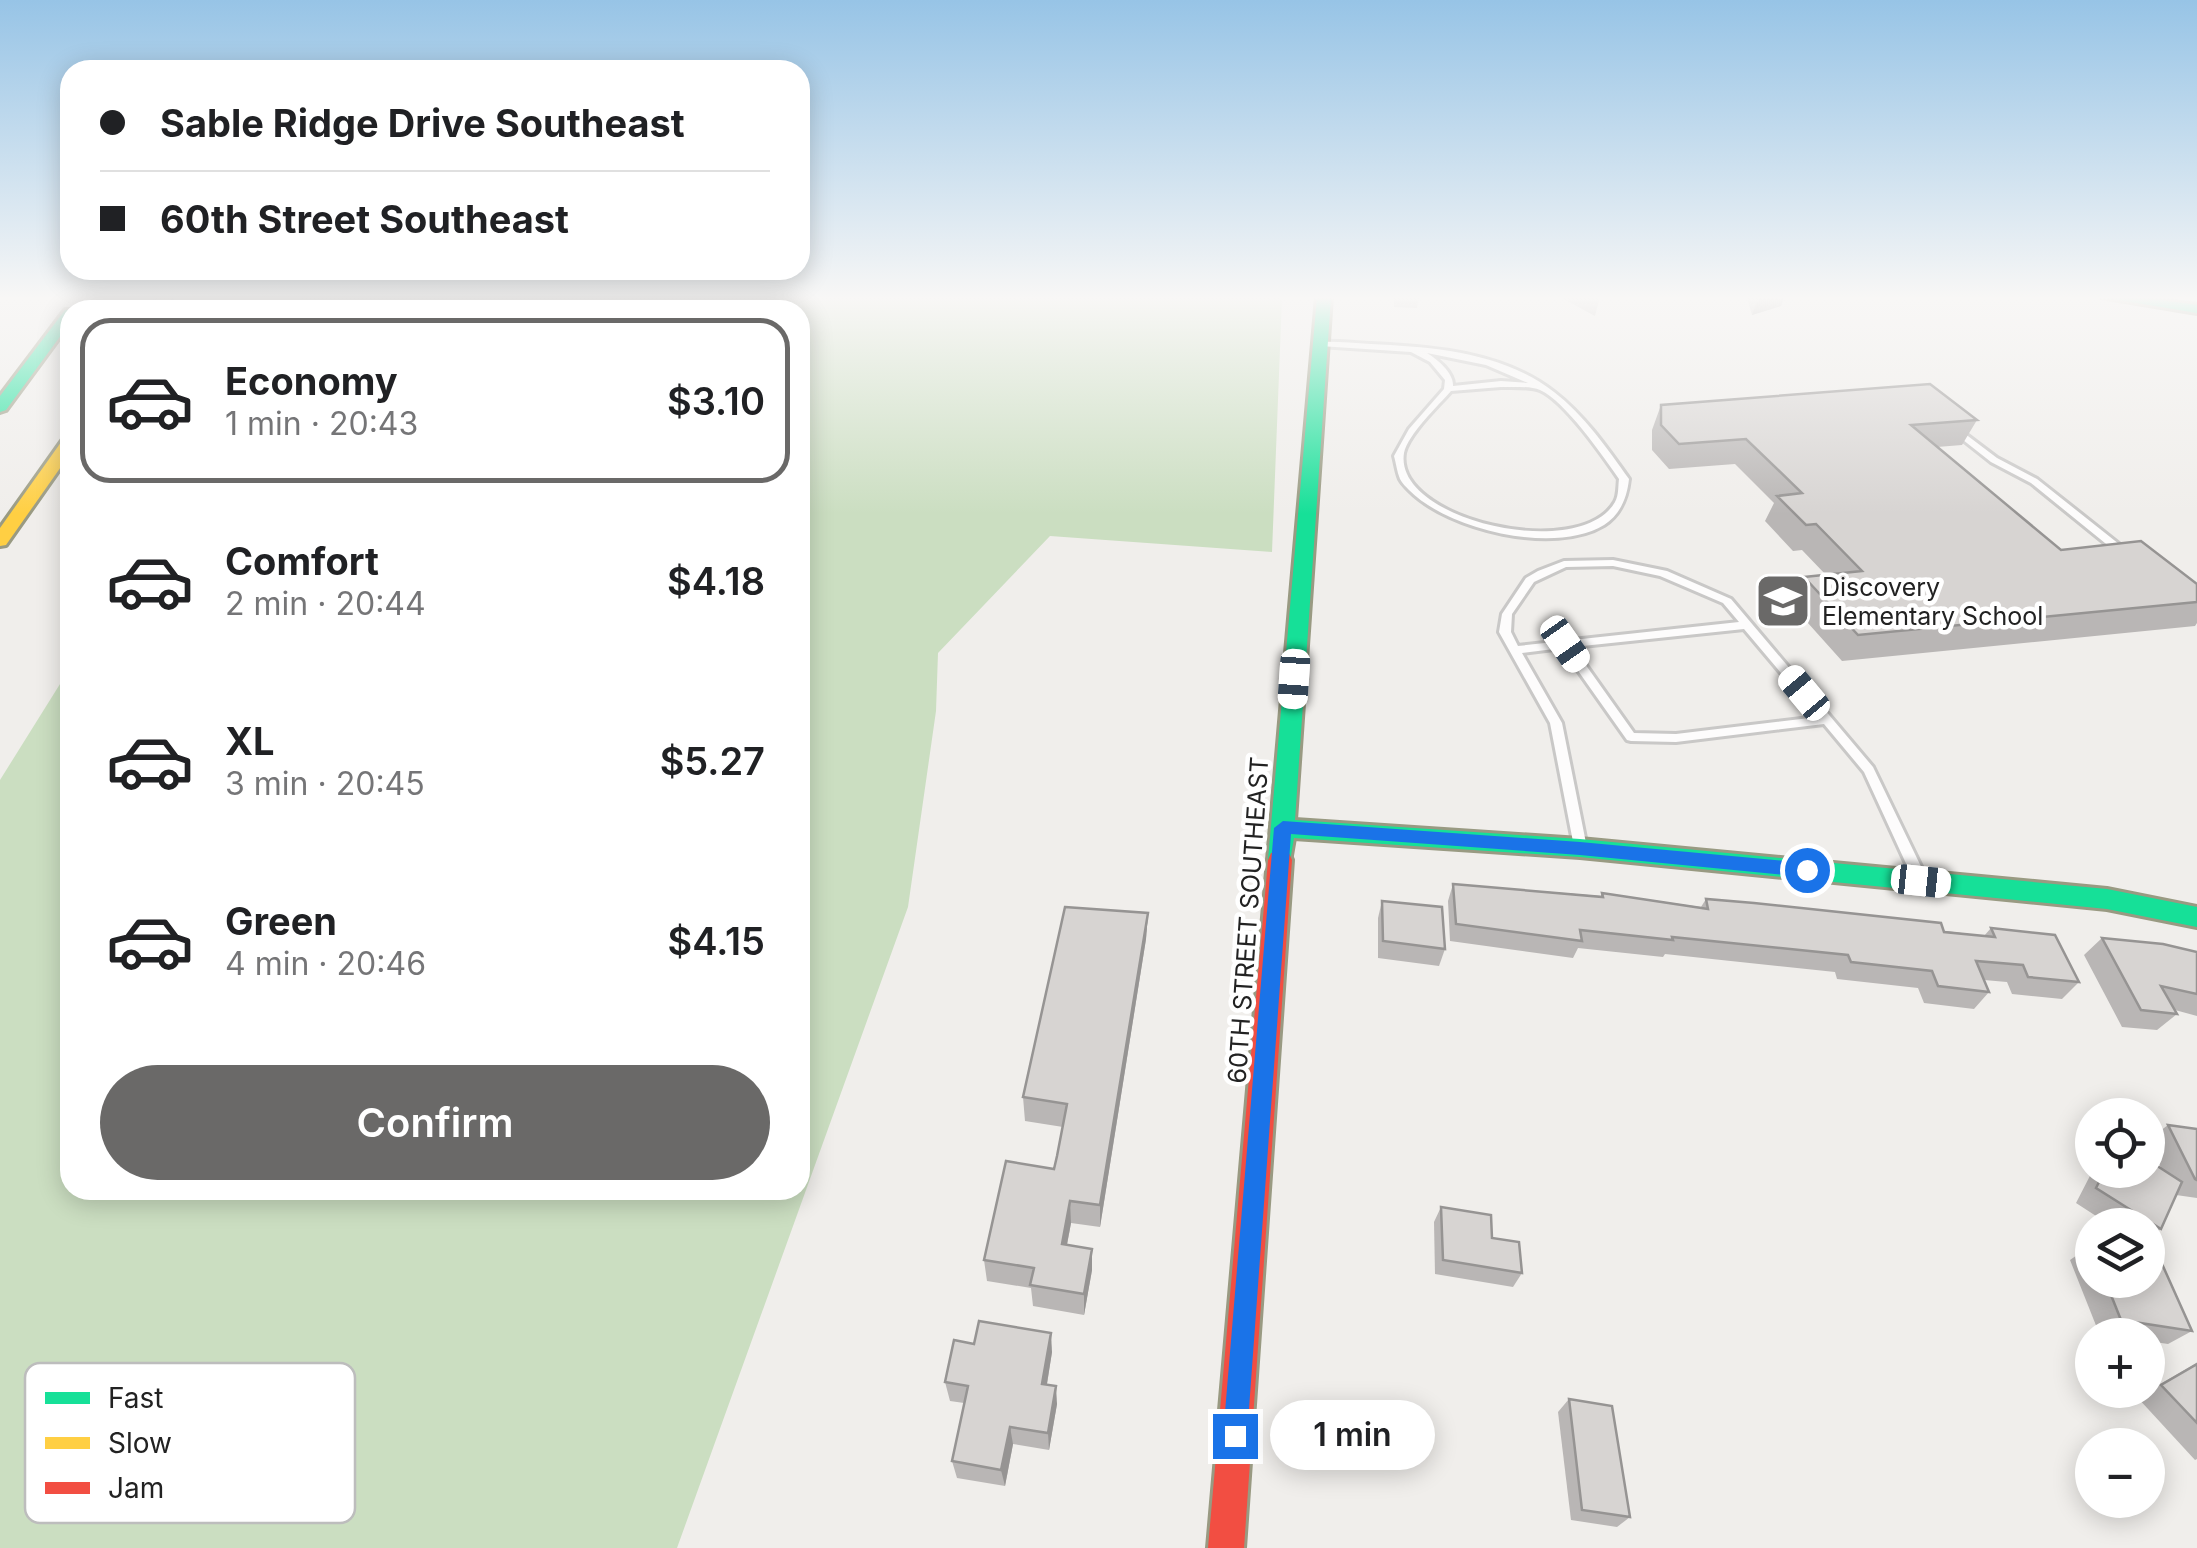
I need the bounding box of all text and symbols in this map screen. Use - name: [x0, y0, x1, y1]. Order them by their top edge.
- text: Sable Ridge Drive Southeast: [160, 100, 685, 146]
- text: 60th Street Southeast: [160, 196, 569, 242]
- icon: car: [105, 356, 195, 446]
- text: Economy: [225, 358, 398, 404]
- text: $3.10: [667, 378, 765, 424]
- text: 1 min · 20:43: [225, 404, 418, 443]
- icon: car: [105, 536, 195, 626]
- text: Comfort: [225, 538, 379, 584]
- text: $4.18: [667, 558, 765, 604]
- school or university icon: Discovery Elementary School: [1753, 571, 1813, 631]
- place label: Discovery Elementary School: [1822, 572, 2043, 631]
- text: 2 min · 20:44: [225, 584, 426, 623]
- car: [1536, 611, 1594, 677]
- car: [1277, 648, 1311, 710]
- car: [1773, 660, 1835, 726]
- icon: car: [105, 716, 195, 806]
- text: XL: [225, 718, 275, 764]
- text: $5.27: [660, 738, 765, 784]
- street label: 60TH STREET SOUTHEAST: [1222, 756, 1274, 1084]
- text: 3 min · 20:45: [225, 764, 425, 803]
- route start: [1785, 848, 1830, 893]
- car: [1890, 863, 1952, 899]
- icon: car: [105, 896, 195, 986]
- text: Green: [225, 898, 337, 944]
- text: $4.15: [668, 918, 765, 964]
- text: 4 min · 20:46: [225, 944, 426, 983]
- button: Confirm: [100, 1065, 770, 1180]
- map controls: [2075, 1098, 2165, 1518]
- button: locate: [2075, 1098, 2165, 1188]
- button: layers: [2075, 1208, 2165, 1298]
- button: +: [2075, 1318, 2165, 1408]
- legend: [25, 1363, 355, 1523]
- text: Fast: [108, 1381, 164, 1415]
- callout: 1 min: [1270, 1401, 1435, 1471]
- route end: [1213, 1414, 1258, 1459]
- text: 1 min: [1313, 1415, 1392, 1454]
- text: Slow: [108, 1426, 172, 1460]
- button: −: [2075, 1428, 2165, 1518]
- text: Jam: [108, 1471, 164, 1505]

